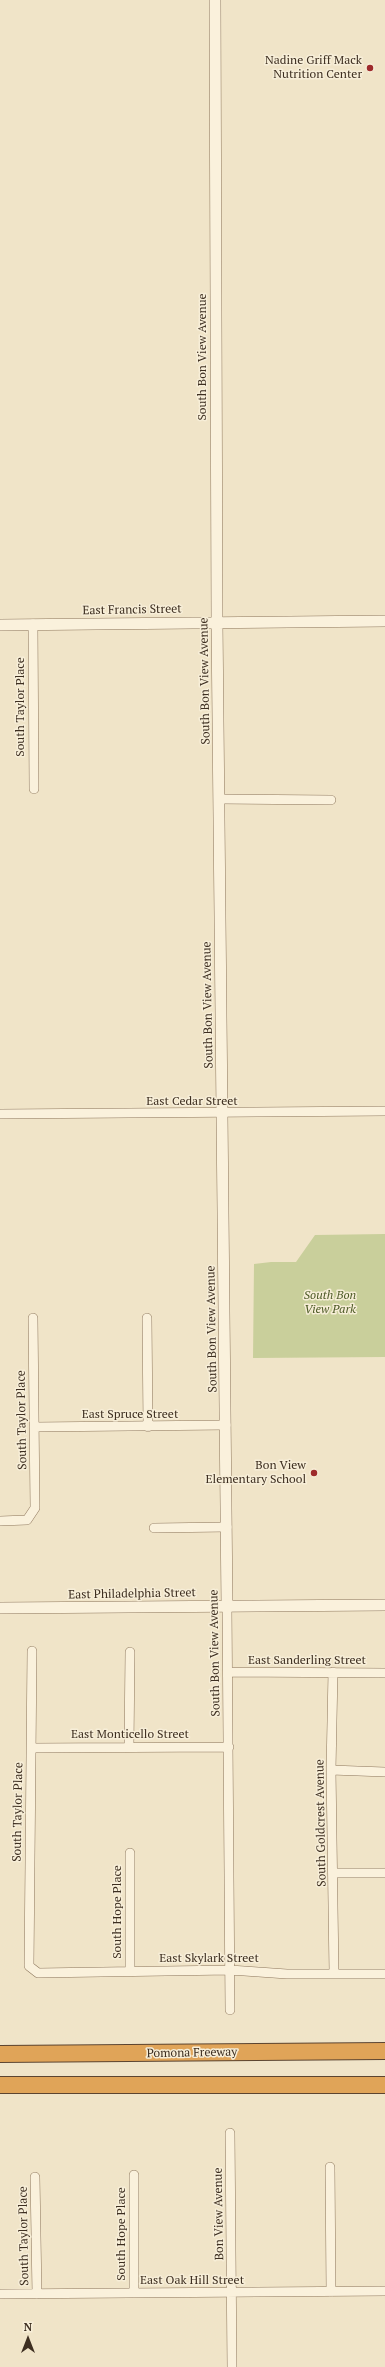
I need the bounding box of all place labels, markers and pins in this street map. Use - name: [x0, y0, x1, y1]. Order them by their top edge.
- place label: Nadine Griff Mack Nutrition Center: [265, 54, 362, 82]
- marker: Nadine Griff Mack Nutrition Center: [365, 63, 375, 73]
- place label: Bon View Elementary School: [206, 1459, 306, 1487]
- marker: Bon View Elementary School: [309, 1468, 319, 1478]

